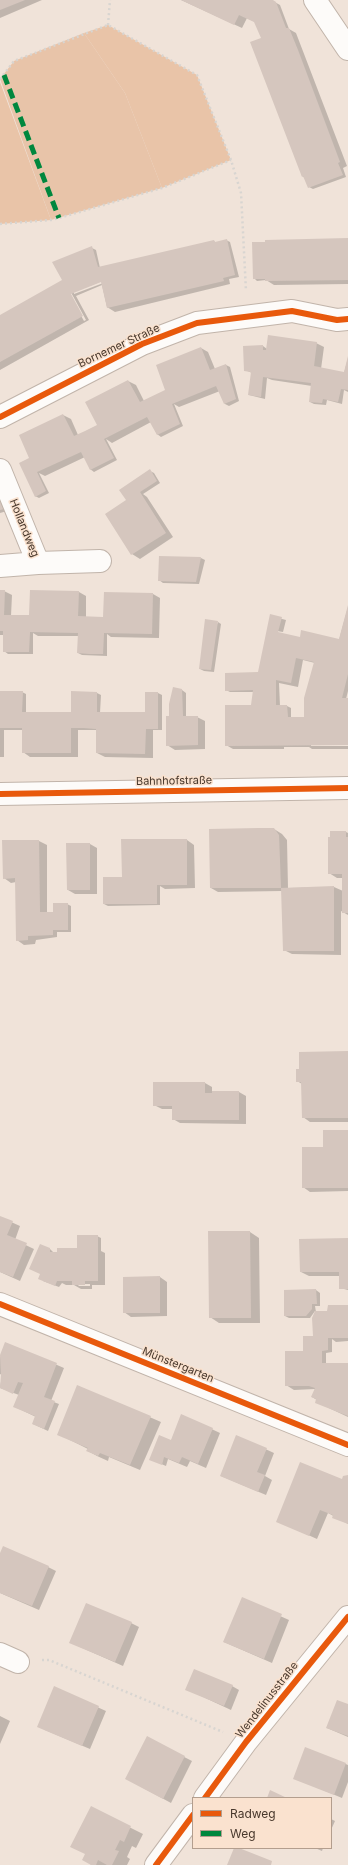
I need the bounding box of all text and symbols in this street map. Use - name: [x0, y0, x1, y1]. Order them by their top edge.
- street label: Bornemer Straße: [76, 321, 162, 371]
- street label: Hollandweg: [6, 497, 42, 559]
- street label: Bahnhofstraße: [136, 774, 212, 788]
- street label: Münstergarten: [140, 1345, 216, 1385]
- street label: Wendelinusstraße: [233, 1659, 301, 1741]
- legend: [192, 1797, 332, 1849]
- text: Radweg: [230, 1806, 276, 1821]
- text: Weg: [230, 1826, 256, 1841]

